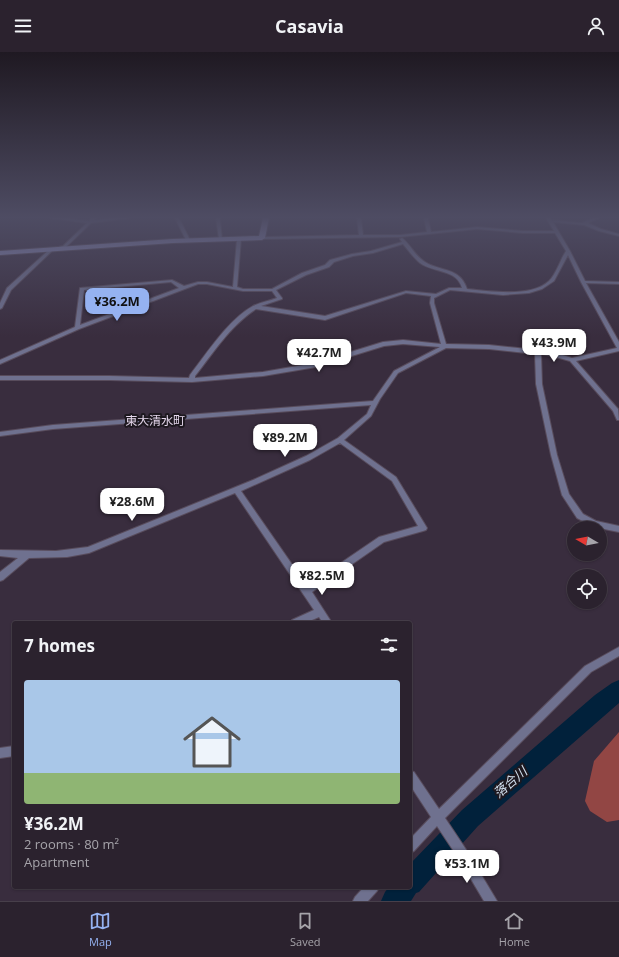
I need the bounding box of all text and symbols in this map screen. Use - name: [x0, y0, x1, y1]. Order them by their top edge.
- text: Casavia: [275, 14, 344, 38]
- icon: menu: [12, 15, 34, 37]
- icon: person: [585, 15, 607, 37]
- pin: ¥36.2M: [84, 288, 150, 322]
- text: ¥36.2M: [94, 292, 140, 310]
- pin: ¥43.9M: [521, 329, 587, 363]
- text: ¥43.9M: [531, 333, 577, 351]
- pin: ¥42.7M: [286, 339, 352, 373]
- text: ¥42.7M: [296, 343, 342, 361]
- district label: 東大清水町: [125, 412, 185, 429]
- pin: ¥89.2M: [252, 424, 318, 458]
- text: ¥89.2M: [262, 428, 308, 446]
- pin: ¥28.6M: [99, 488, 165, 522]
- text: ¥28.6M: [109, 492, 155, 510]
- north arrow: [567, 521, 607, 561]
- map controls: [567, 521, 607, 609]
- pin: ¥82.5M: [289, 562, 355, 596]
- text: ¥82.5M: [299, 566, 345, 584]
- button: locate: [567, 569, 607, 609]
- text: 7 homes: [24, 634, 95, 657]
- icon: filters: [378, 634, 400, 656]
- icon: home: [176, 706, 248, 778]
- water label: 落合川: [489, 761, 532, 802]
- text: ¥36.2M: [24, 812, 84, 835]
- text: 2 rooms · 80 m²: [24, 835, 119, 853]
- pin: ¥53.1M: [434, 850, 500, 884]
- text: Apartment: [24, 853, 89, 871]
- text: ¥53.1M: [444, 854, 490, 872]
- tab: Map: [89, 910, 112, 949]
- tab: Saved: [290, 910, 321, 949]
- tab: Home: [499, 910, 530, 949]

